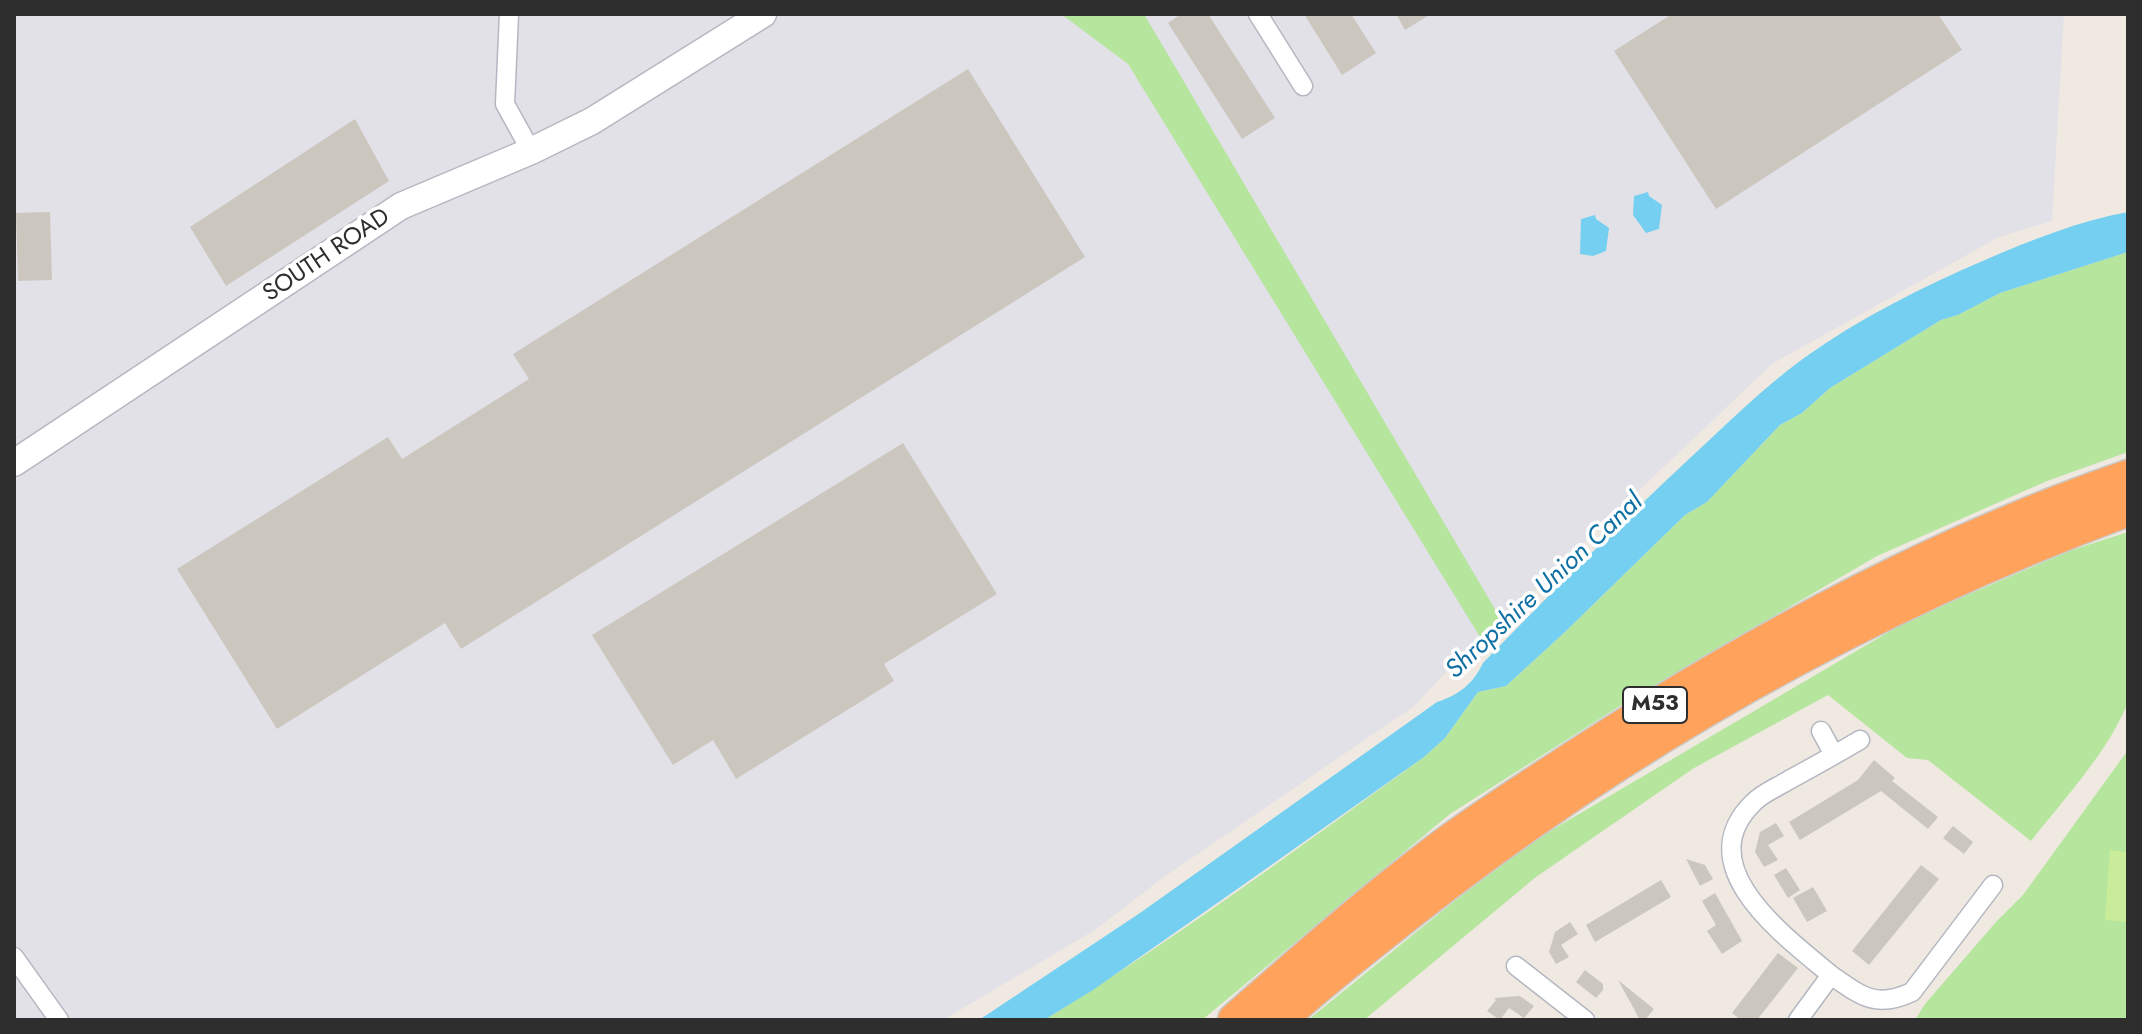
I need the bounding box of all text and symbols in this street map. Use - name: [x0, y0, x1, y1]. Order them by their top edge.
- street label: SOUTH ROAD: [258, 203, 396, 309]
- water label: Shropshire Union Canal: [1440, 488, 1650, 686]
- road number: M53: [1623, 687, 1687, 723]

